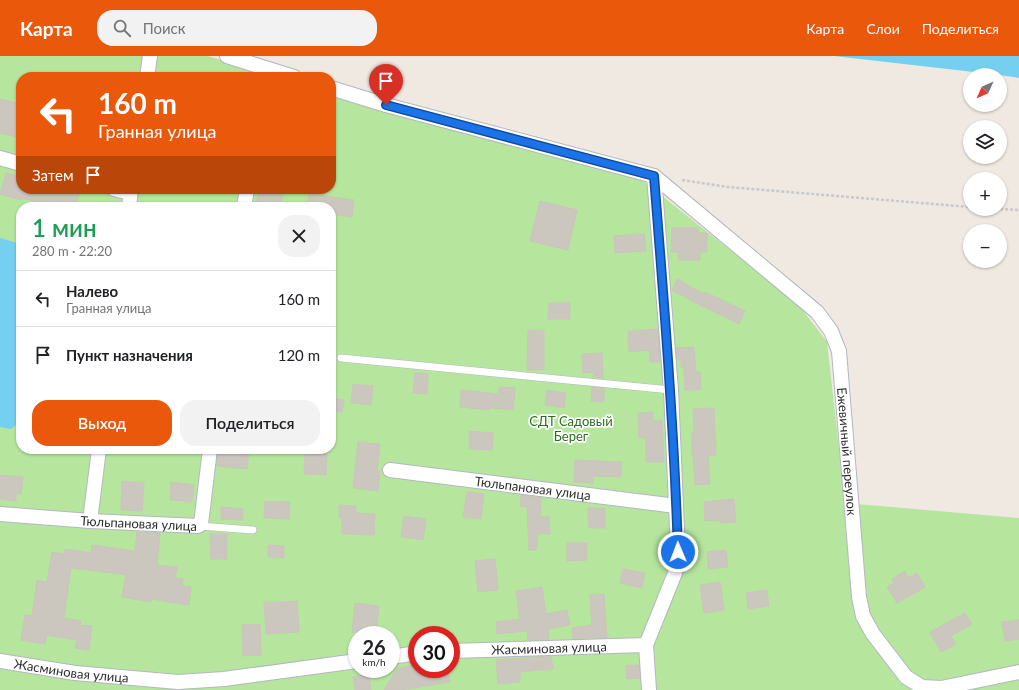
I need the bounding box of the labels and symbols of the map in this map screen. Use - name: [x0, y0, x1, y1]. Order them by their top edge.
- pin: [369, 64, 403, 105]
- north arrow: [963, 68, 1007, 112]
- street label: Ежевичный переулок: [834, 387, 860, 516]
- park label: СДТ Садовый Берег: [529, 413, 613, 444]
- street label: Тюльпановая улица: [474, 473, 592, 503]
- street label: Тюльпановая улица: [80, 512, 197, 534]
- position arrow: [657, 531, 699, 573]
- speed limit sign: 30: [408, 626, 460, 678]
- street label: Жасминовая улица: [491, 638, 607, 658]
- street label: Жасминовая улица: [13, 655, 129, 686]

